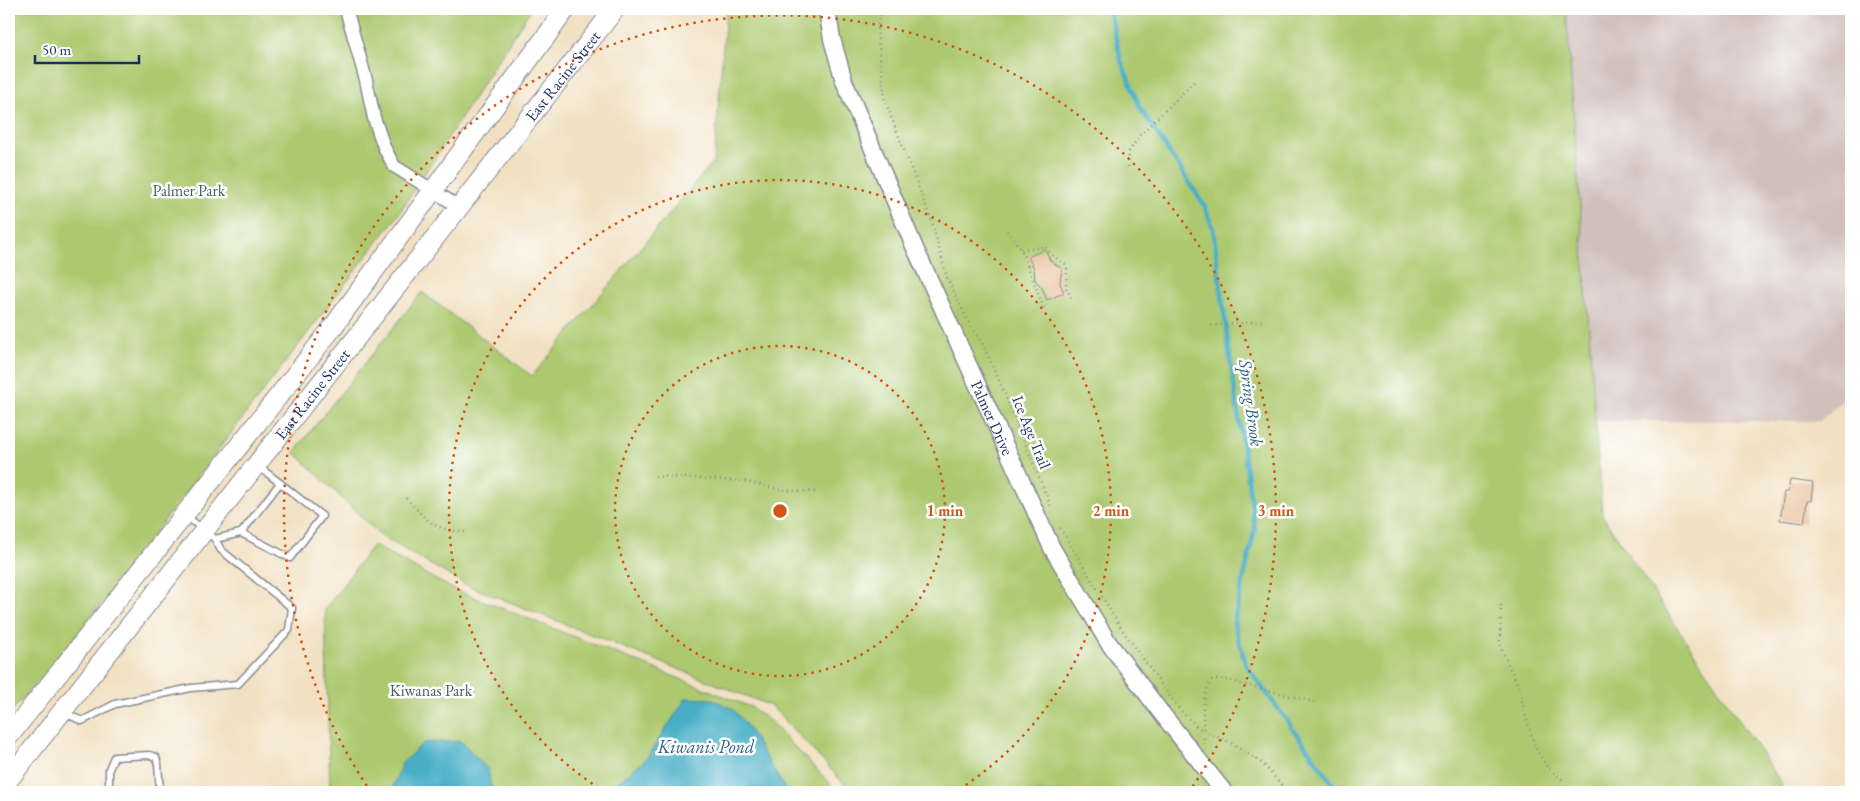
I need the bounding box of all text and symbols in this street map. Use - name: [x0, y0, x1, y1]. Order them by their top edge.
- street label: East Racine Street: [521, 26, 605, 126]
- scale bar: [35, 32, 139, 64]
- text: 50 m: [42, 40, 71, 59]
- park label: Palmer Park: [153, 180, 226, 201]
- street label: East Racine Street: [270, 345, 355, 444]
- water label: Spring Brook: [1233, 357, 1269, 448]
- street label: Palmer Drive: [966, 377, 1018, 458]
- street label: Ice Age Trail: [1007, 392, 1056, 472]
- text: 1 min: [927, 501, 964, 520]
- text: 2 min: [1093, 501, 1130, 520]
- text: 3 min: [1258, 501, 1295, 520]
- centre of rings: [771, 502, 789, 520]
- park label: Kiwanas Park: [390, 680, 473, 701]
- water label: Kiwanis Pond: [657, 735, 755, 758]

